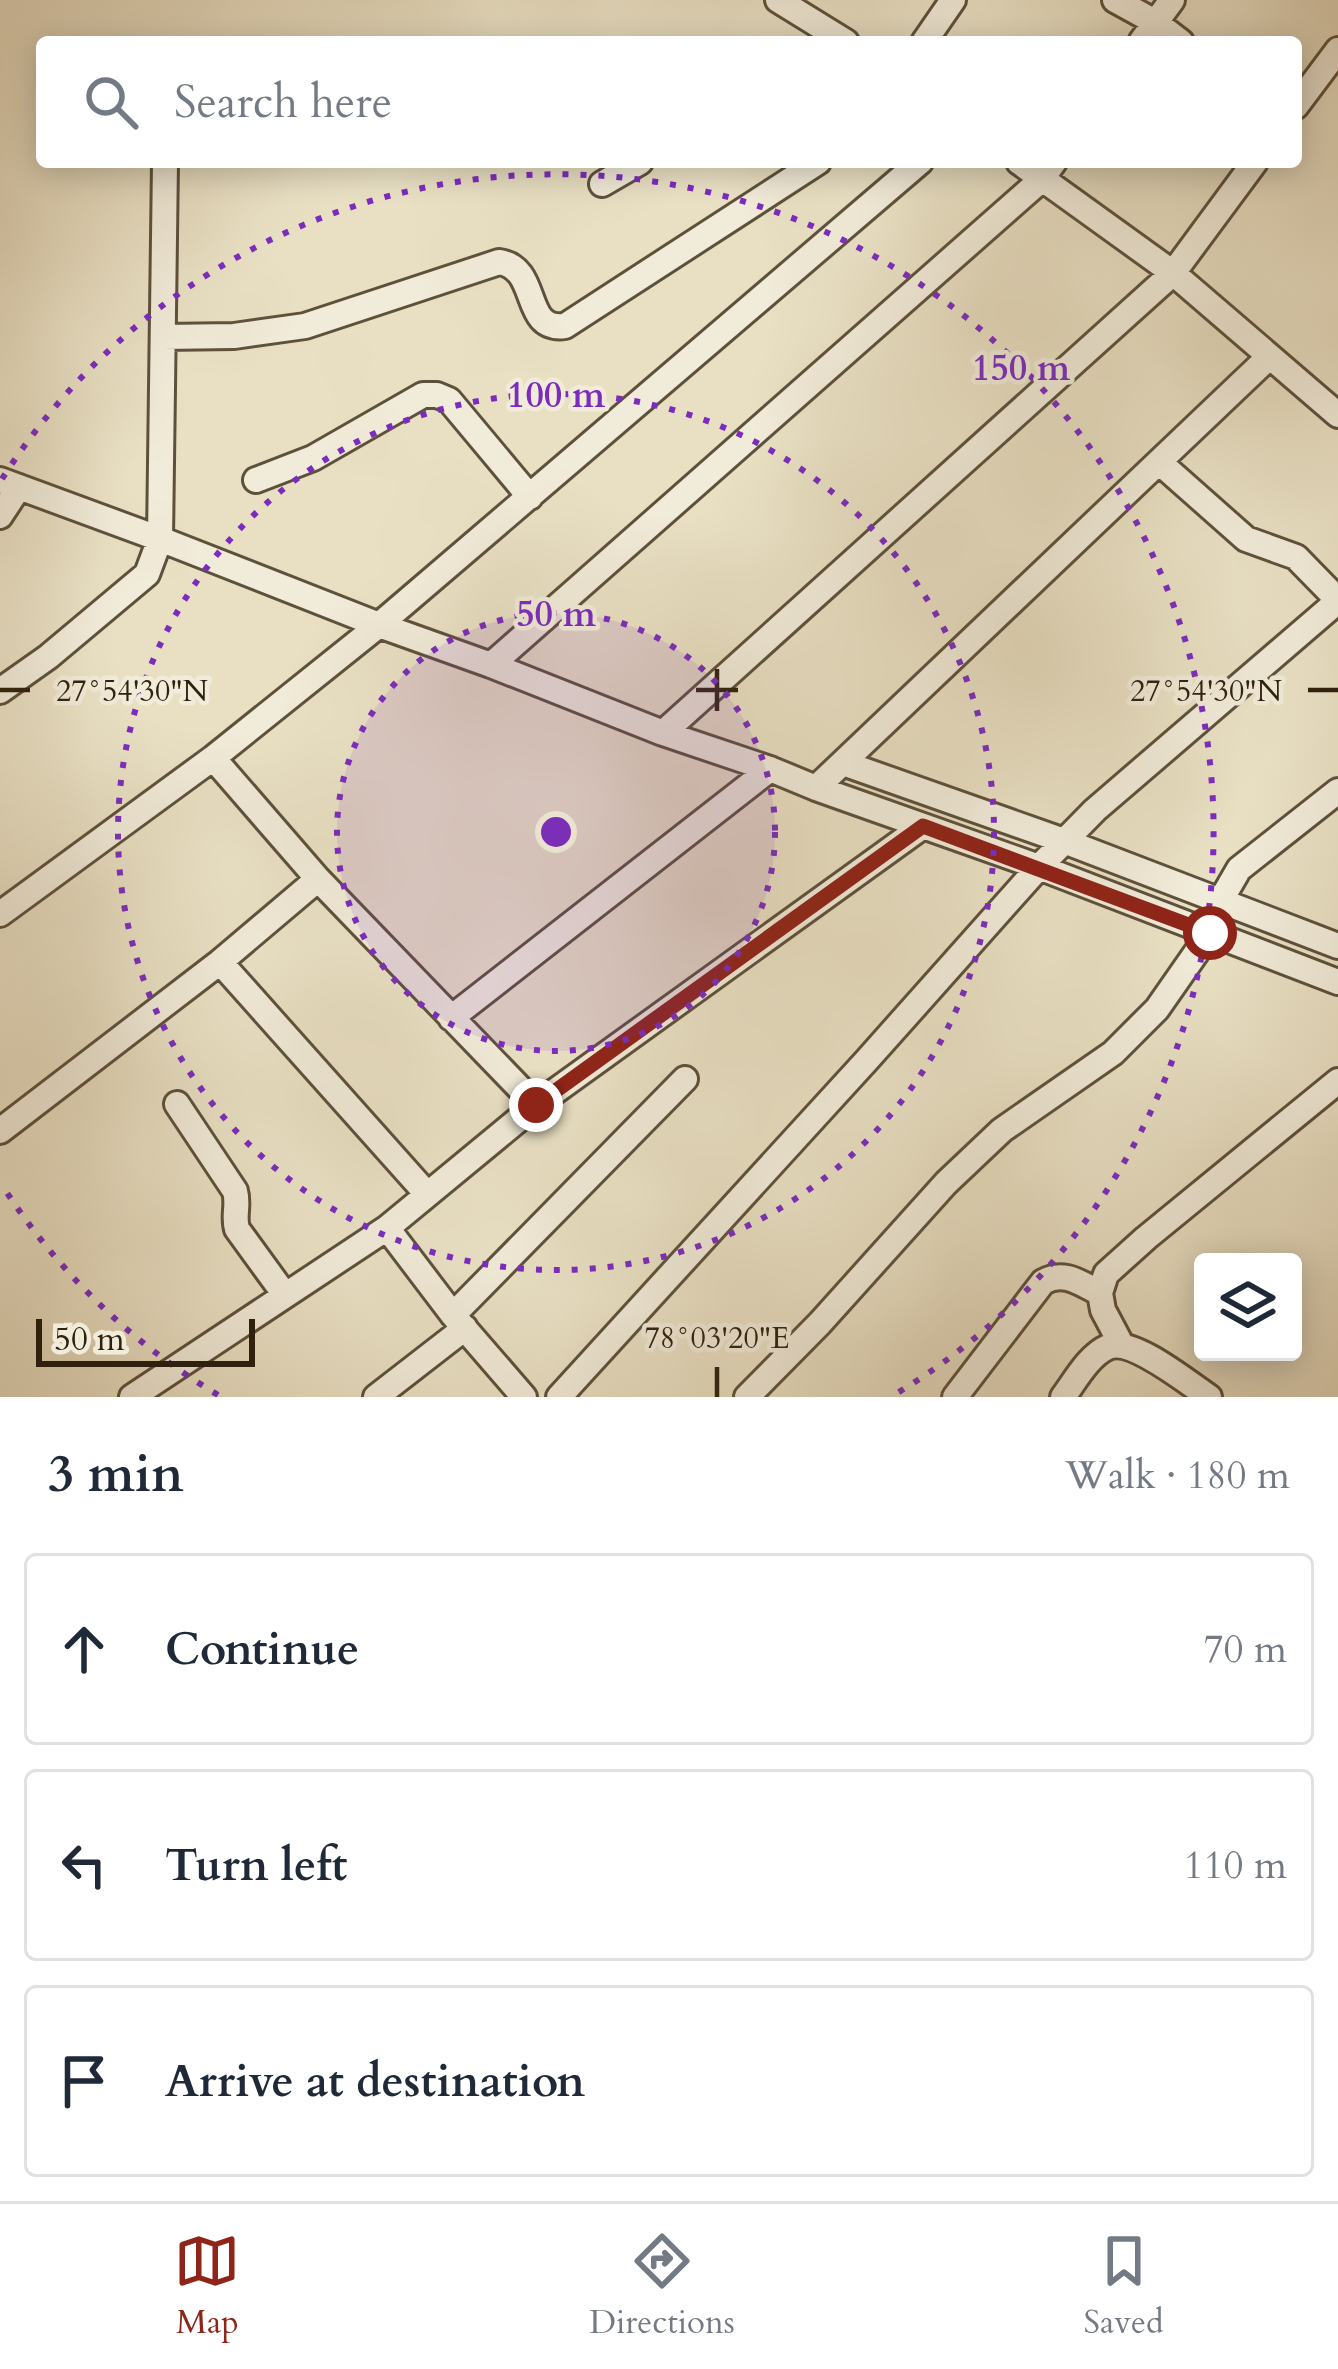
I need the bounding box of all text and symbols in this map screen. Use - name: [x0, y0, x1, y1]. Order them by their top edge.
- search box: [36, 36, 1302, 168]
- icon: search: [78, 69, 144, 135]
- text: Search here: [174, 72, 392, 133]
- text: 150 m: [972, 344, 1071, 393]
- text: 100 m: [507, 371, 606, 420]
- text: 50 m: [516, 590, 597, 639]
- text: 27°54'30"N: [56, 671, 208, 712]
- text: 27°54'30"N: [1130, 671, 1282, 712]
- centre of rings: [535, 811, 577, 853]
- route start: [1183, 906, 1237, 960]
- route end: [509, 1078, 563, 1132]
- map controls: [1194, 1253, 1302, 1361]
- button: layers: [1194, 1253, 1302, 1361]
- scale bar: [36, 1313, 255, 1366]
- text: 50 m: [54, 1317, 125, 1362]
- text: 78°03'20"E: [644, 1318, 790, 1359]
- text: 3 min: [48, 1440, 184, 1510]
- text: Walk · 180 m: [1065, 1449, 1290, 1502]
- icon: ahead: [51, 1616, 117, 1682]
- text: Continue: [165, 1619, 359, 1680]
- text: 70 m: [1204, 1623, 1287, 1676]
- icon: left: [51, 1832, 117, 1898]
- text: Turn left: [165, 1835, 347, 1896]
- text: 110 m: [1184, 1839, 1287, 1892]
- icon: arrive: [51, 2048, 117, 2114]
- text: Arrive at destination: [165, 2051, 585, 2112]
- tab: Map: [174, 2228, 240, 2345]
- tab: Directions: [589, 2228, 735, 2345]
- tab: Saved: [1084, 2228, 1164, 2345]

